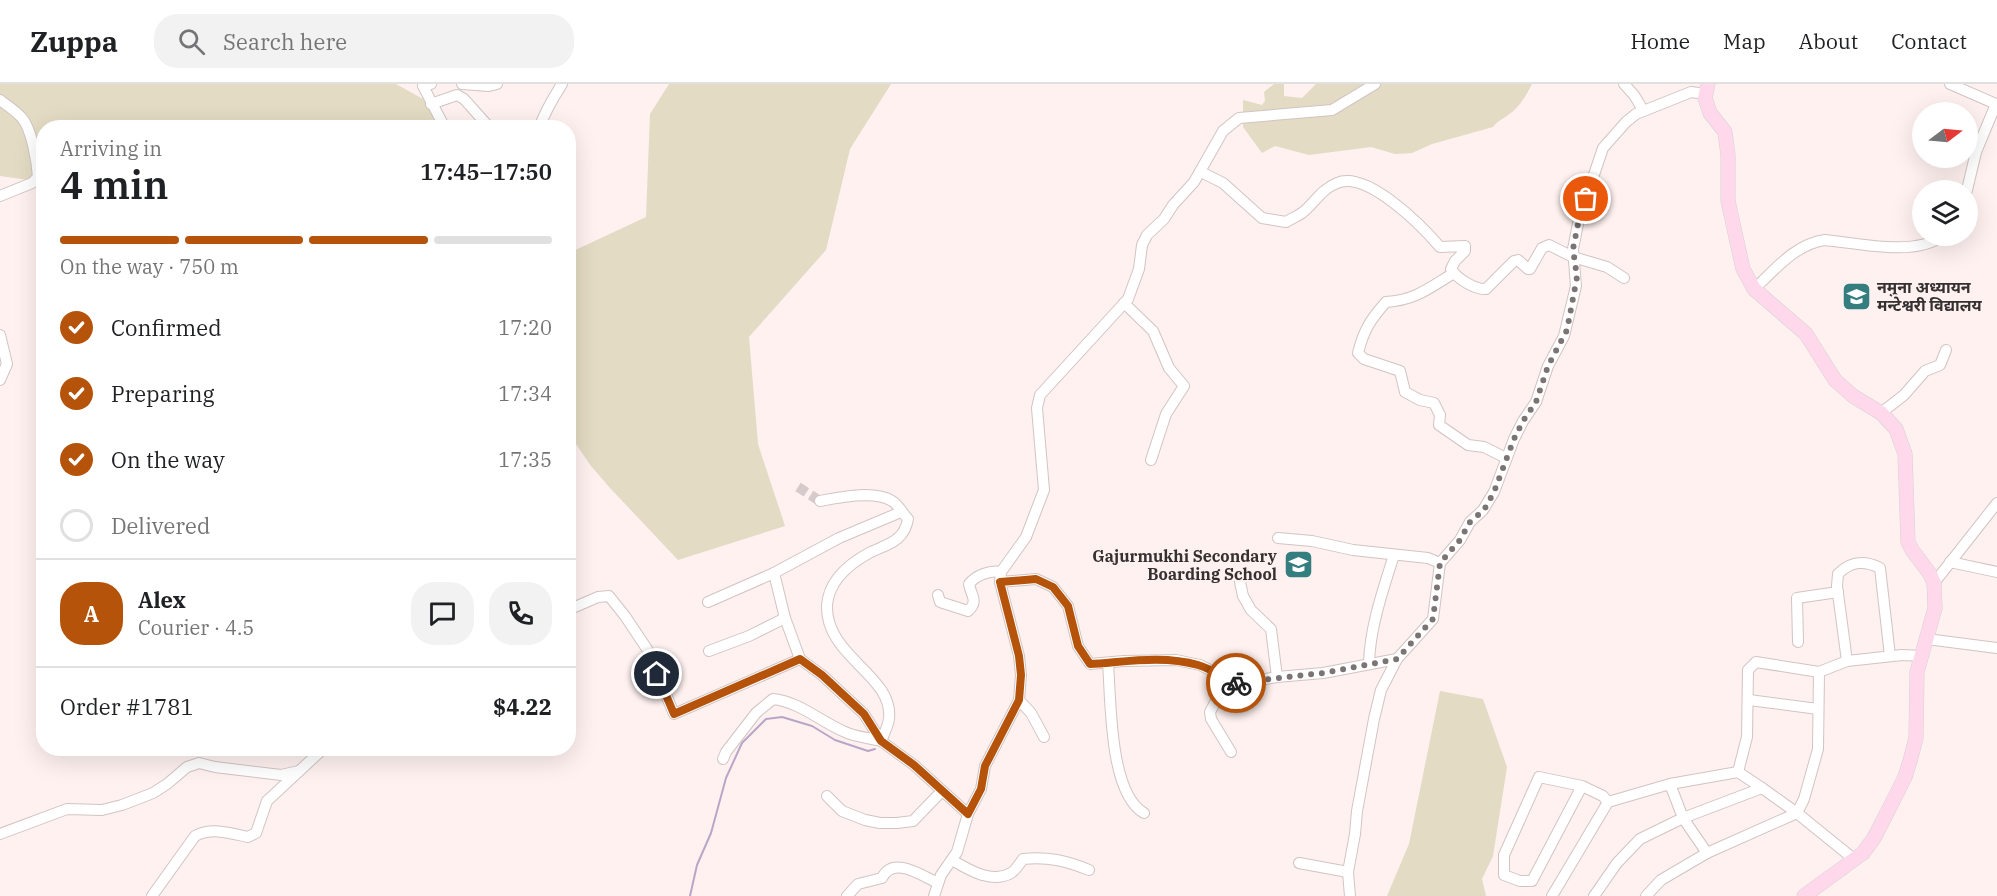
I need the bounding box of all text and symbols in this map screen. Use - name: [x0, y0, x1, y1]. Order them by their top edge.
- search box: [154, 14, 574, 68]
- text: Zuppa: [30, 23, 118, 60]
- icon: search: [175, 25, 208, 58]
- text: Search here: [223, 27, 347, 56]
- text: Home: [1630, 27, 1690, 55]
- text: Map: [1723, 27, 1766, 55]
- text: About: [1799, 27, 1858, 55]
- text: Contact: [1891, 27, 1967, 55]
- north arrow: [1912, 102, 1978, 168]
- map controls: [1912, 102, 1978, 246]
- text: Arriving in: [60, 135, 162, 162]
- text: 17:45–17:50: [420, 157, 552, 186]
- text: 4 min: [60, 159, 168, 210]
- pin: [1560, 173, 1611, 224]
- button: layers: [1912, 180, 1978, 246]
- icon: bag: [1569, 182, 1602, 215]
- text: On the way · 750 m: [60, 253, 239, 280]
- place label: नमुना अध्यायन मन्टेश्वरी विद्यालय: [1877, 277, 1982, 315]
- school or university icon: नमुना अध्यायन मन्टेश्वरी विद्यालय: [1840, 280, 1872, 312]
- icon: check: [60, 311, 93, 344]
- text: Confirmed: [111, 313, 222, 342]
- text: 17:20: [498, 314, 552, 341]
- icon: check: [60, 377, 93, 410]
- text: Preparing: [111, 379, 215, 408]
- text: 17:34: [498, 380, 552, 407]
- icon: check: [60, 443, 93, 476]
- text: On the way: [111, 445, 225, 474]
- text: 17:35: [498, 446, 552, 473]
- text: Delivered: [111, 511, 210, 540]
- place label: Gajurmukhi Secondary Boarding School: [1092, 546, 1278, 584]
- school or university icon: Gajurmukhi Secondary Boarding School: [1282, 549, 1314, 581]
- button: chat: [411, 582, 474, 645]
- button: phone: [489, 582, 552, 645]
- text: Alex: [138, 585, 186, 614]
- text: A: [84, 599, 99, 628]
- text: Courier · 4.5: [138, 614, 254, 641]
- pin: [631, 648, 682, 699]
- courier: [1206, 653, 1266, 713]
- icon: home: [640, 657, 673, 690]
- icon: bike: [1220, 667, 1253, 700]
- text: Order #1781: [60, 692, 194, 721]
- text: $4.22: [493, 692, 552, 721]

